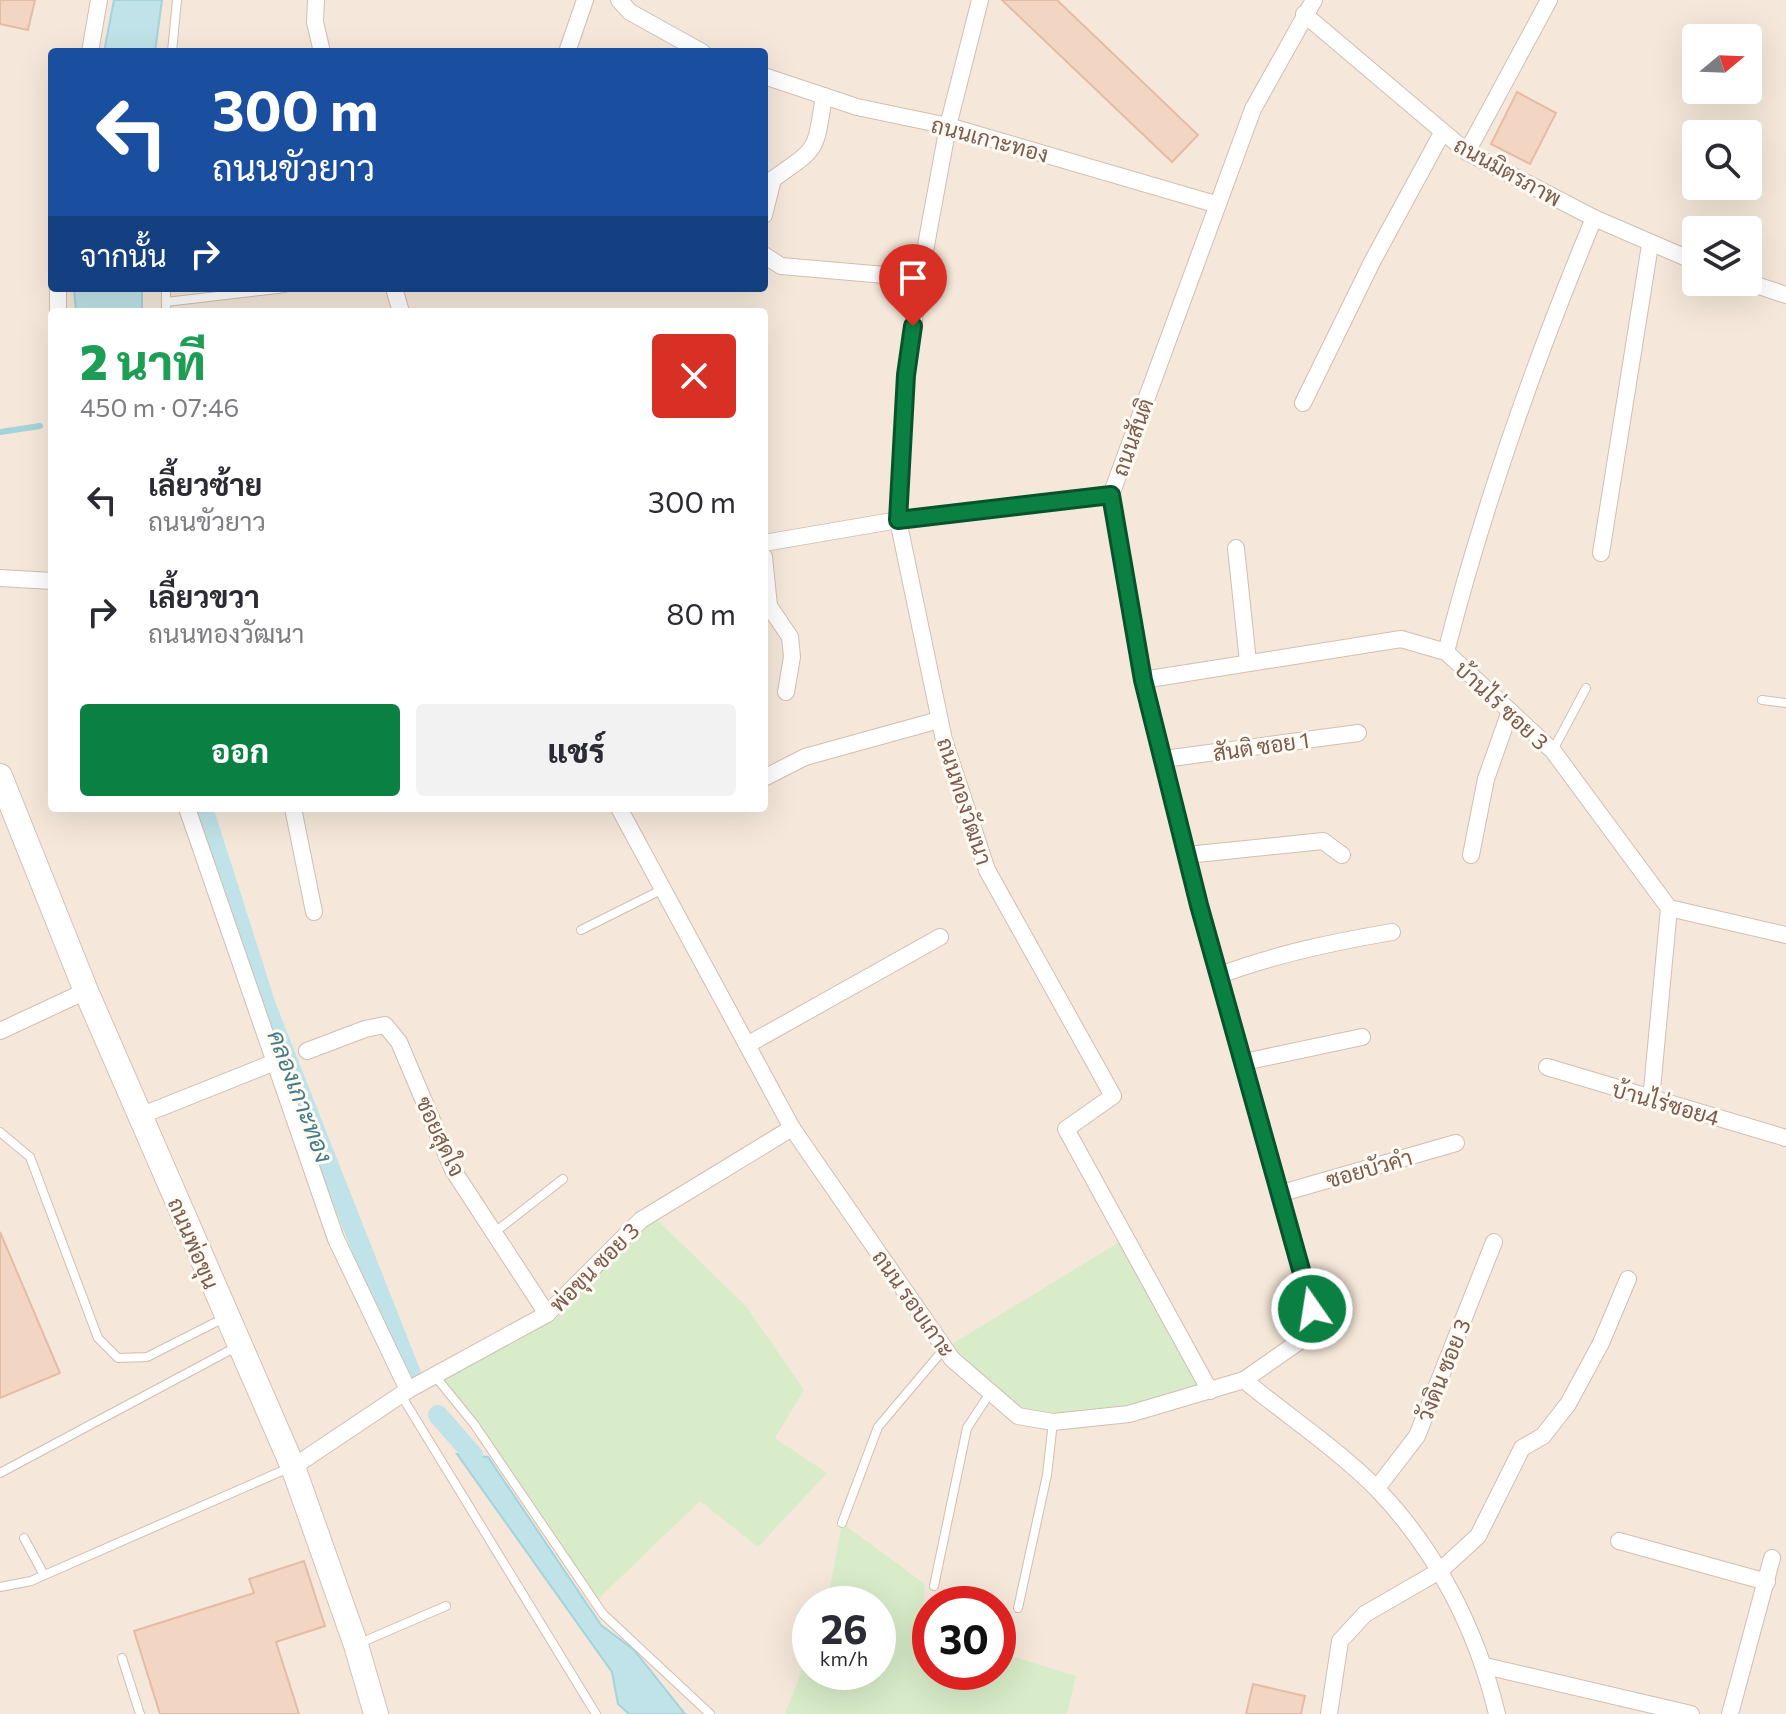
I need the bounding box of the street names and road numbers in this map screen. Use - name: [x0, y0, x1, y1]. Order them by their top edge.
- street label: ถนนเกาะทอง: [929, 110, 1051, 168]
- street label: ถนนมิตรภาพ: [1450, 130, 1566, 212]
- street label: ถนนสันติ: [1105, 394, 1159, 480]
- street label: บ้านไร่ ซอย 3: [1450, 655, 1554, 755]
- street label: สันติ ซอย 1: [1211, 726, 1311, 766]
- street label: ถนนทองวัฒนา: [932, 734, 998, 868]
- street label: บ้านไร่ซอย4: [1609, 1075, 1723, 1131]
- street label: ซอยสุดใจ: [408, 1092, 471, 1182]
- street label: ซอยบัวคำ: [1323, 1143, 1415, 1193]
- street label: ถนนพ่อขุน: [160, 1193, 225, 1294]
- street label: พ่อขุน ซอย 3: [543, 1216, 647, 1320]
- street label: ถนน รอบเกาะ: [867, 1244, 961, 1362]
- street label: วังดิน ซอย 3: [1410, 1315, 1476, 1425]

